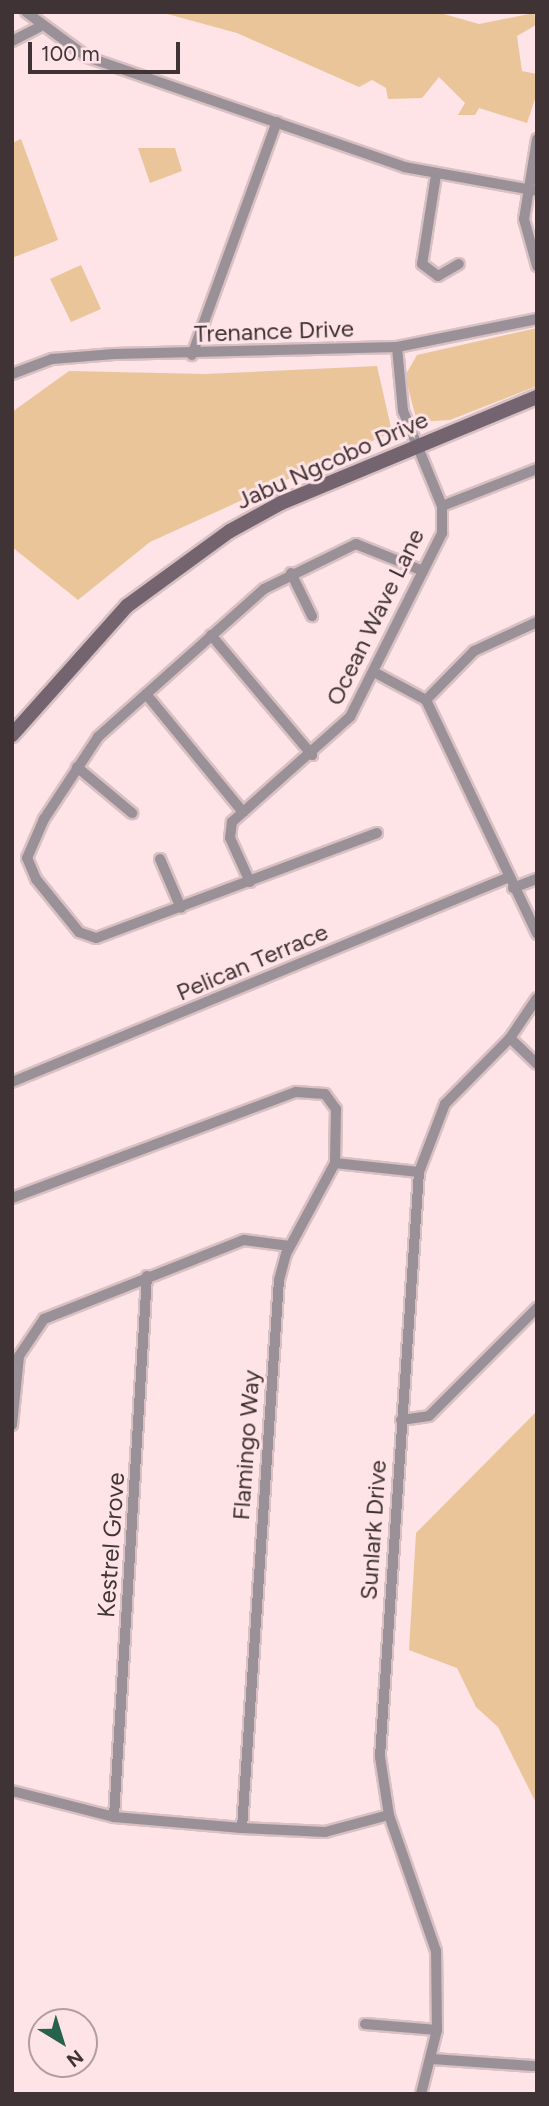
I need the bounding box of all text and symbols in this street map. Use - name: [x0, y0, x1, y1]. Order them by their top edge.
- scale bar: [32, 28, 184, 72]
- text: 100 m: [41, 41, 100, 66]
- street label: Trenance Drive: [194, 314, 354, 348]
- street label: Jabu Ngcobo Drive: [232, 405, 432, 515]
- street label: Ocean Wave Lane: [320, 524, 430, 710]
- street label: Pelican Terrace: [172, 917, 332, 1007]
- street label: Flamingo Way: [226, 1369, 266, 1521]
- street label: Sunlark Drive: [354, 1459, 392, 1601]
- street label: Kestrel Grove: [92, 1471, 130, 1619]
- north arrow: [28, 2008, 98, 2078]
- text: N: [62, 2045, 88, 2072]

